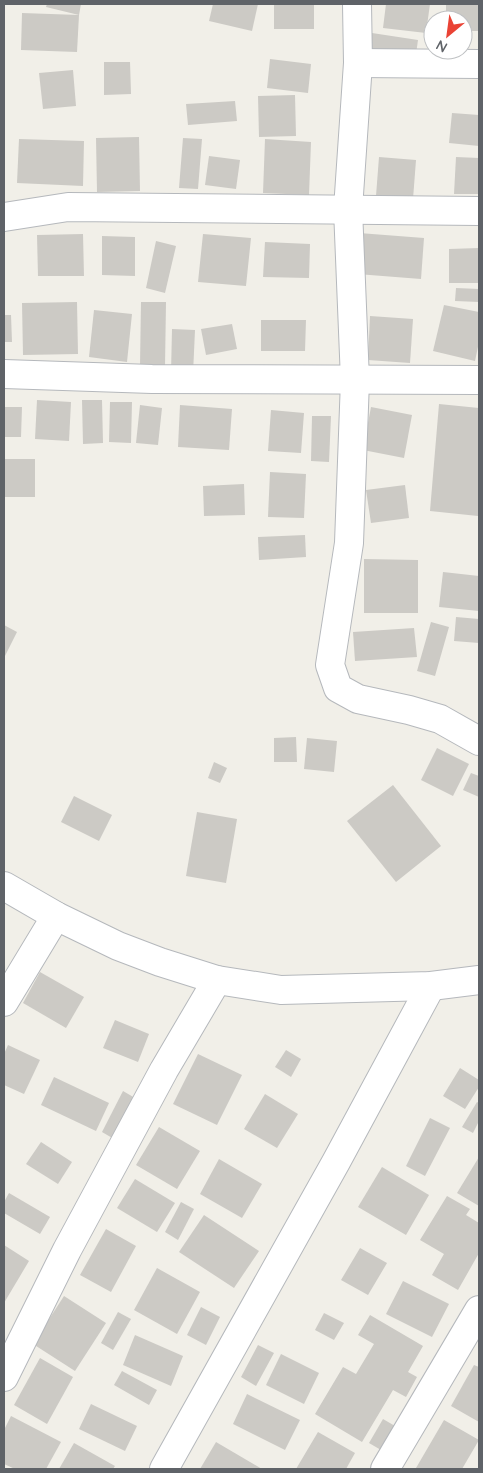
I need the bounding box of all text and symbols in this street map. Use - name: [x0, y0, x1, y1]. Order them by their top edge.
- north arrow: [423, 10, 473, 60]
- text: N: [433, 36, 451, 57]

